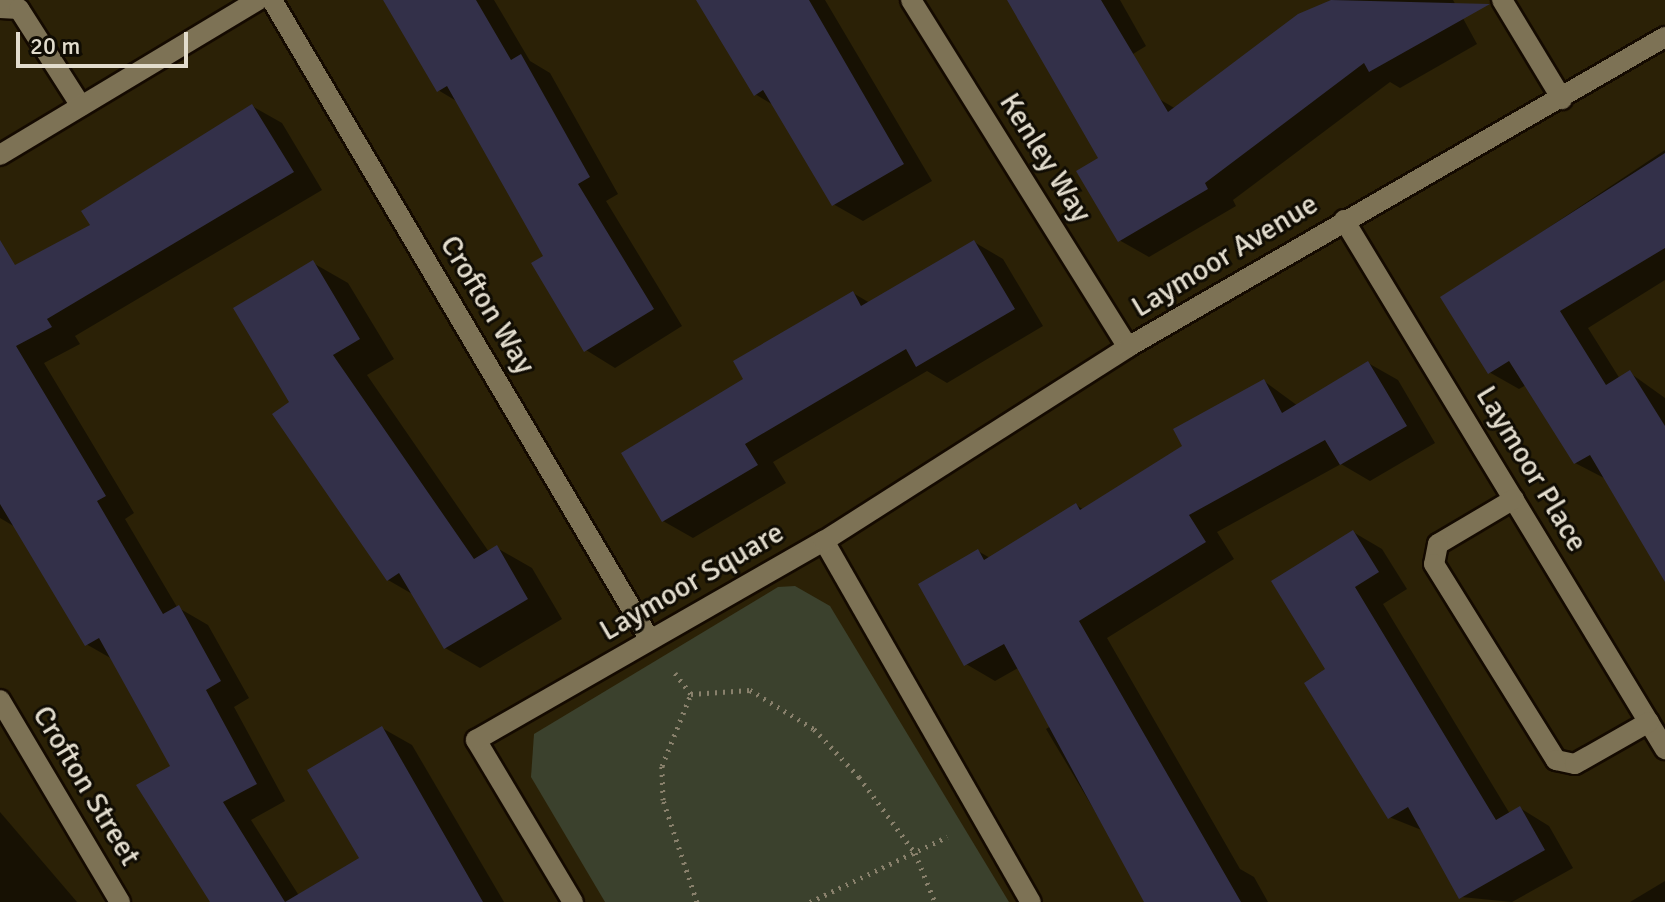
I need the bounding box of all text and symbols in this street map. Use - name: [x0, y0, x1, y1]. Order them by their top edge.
- scale bar: [20, 16, 192, 66]
- text: 20 m: [30, 31, 80, 61]
- street label: Kenley Way: [991, 87, 1099, 229]
- street label: Laymoor Avenue: [1125, 186, 1325, 326]
- street label: Crofton Way: [432, 229, 542, 381]
- street label: Laymoor Place: [1467, 380, 1595, 558]
- street label: Laymoor Square: [594, 515, 790, 649]
- street label: Crofton Street: [24, 700, 148, 872]

